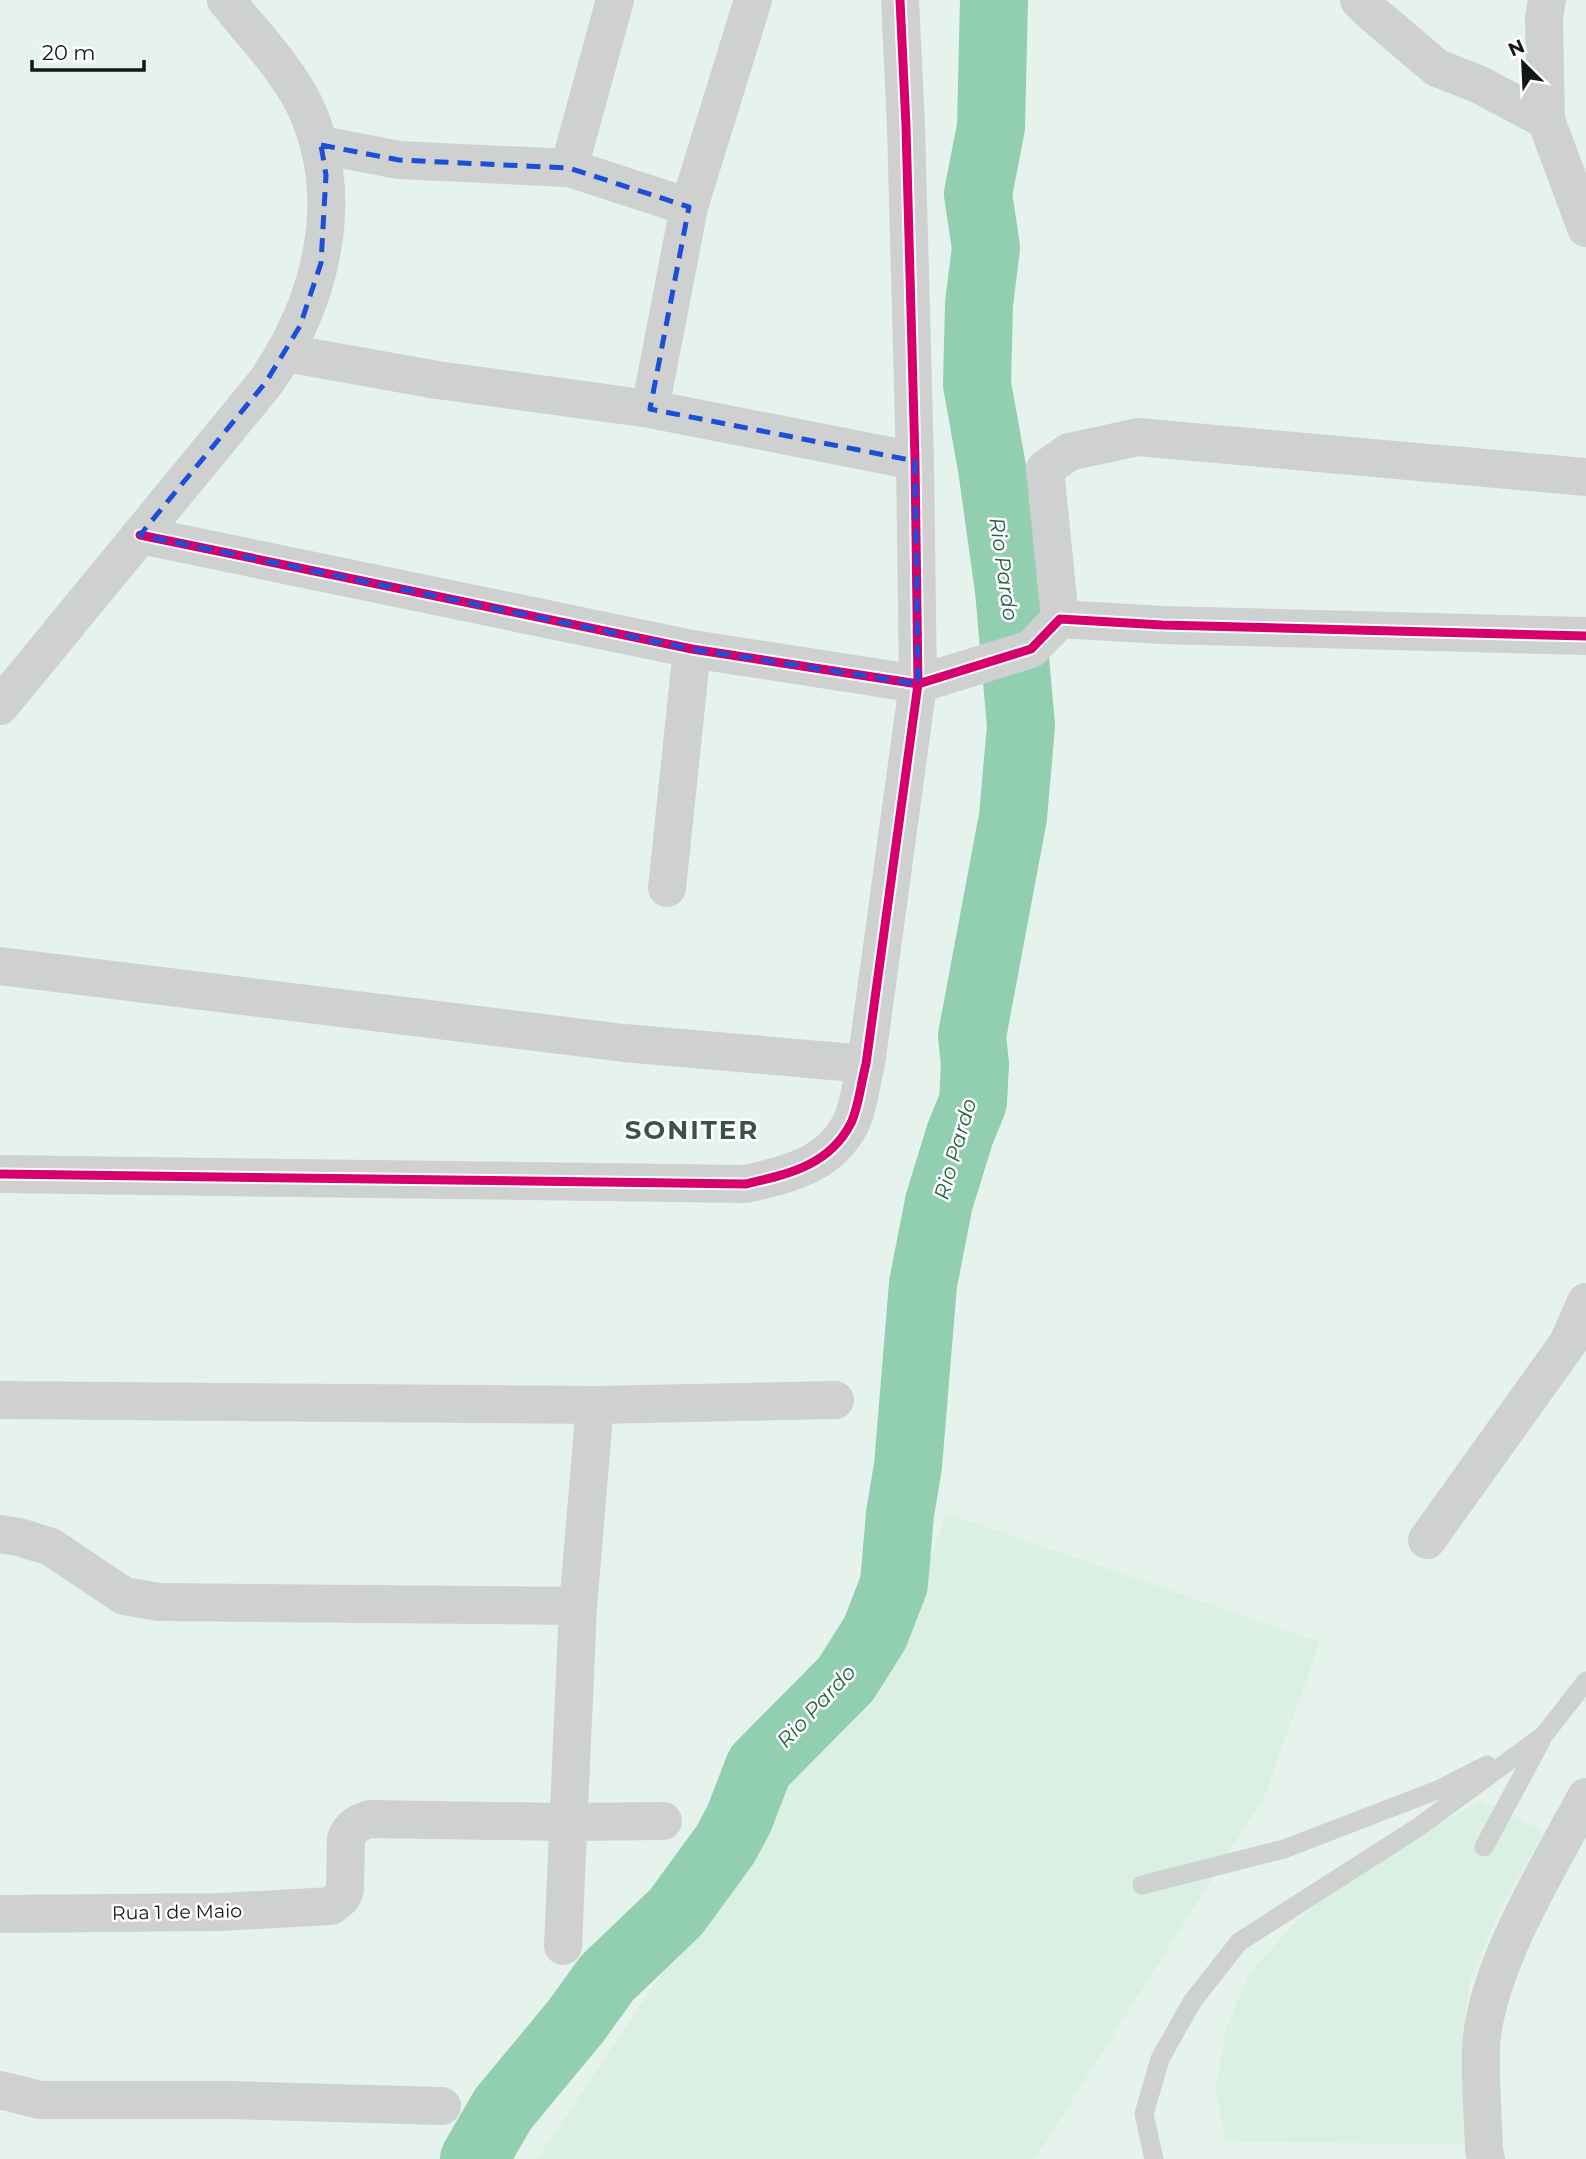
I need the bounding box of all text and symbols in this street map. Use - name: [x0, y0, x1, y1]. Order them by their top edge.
- scale bar: [32, 28, 144, 72]
- north arrow: [1488, 28, 1558, 98]
- text: N: [1505, 34, 1528, 62]
- text: 20 m: [42, 40, 96, 65]
- water label: Rio Pardo: [984, 516, 1024, 622]
- water label: Rio Pardo: [929, 1096, 981, 1202]
- district label: SONITER: [625, 1114, 759, 1146]
- water label: Rio Pardo: [771, 1659, 861, 1753]
- street label: Rua 1 de Maio: [112, 1899, 242, 1925]

